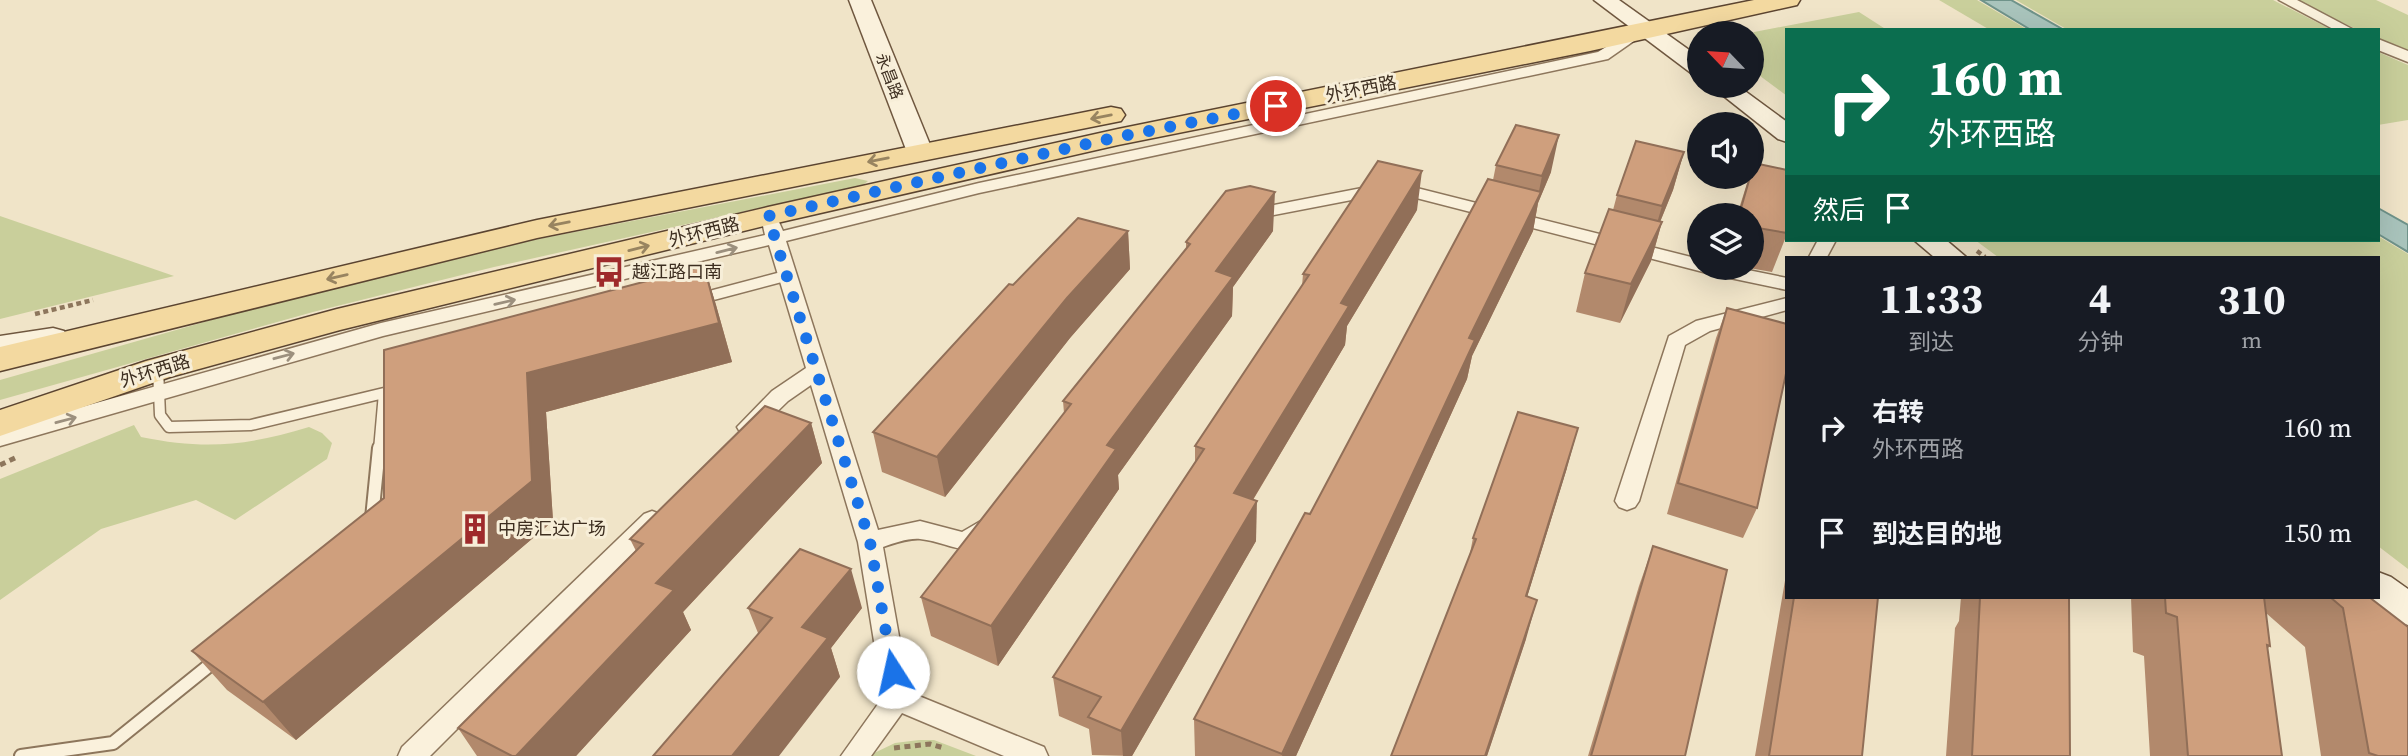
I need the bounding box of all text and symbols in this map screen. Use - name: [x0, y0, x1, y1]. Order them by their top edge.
- north arrow: [1687, 21, 1764, 98]
- map controls: [1687, 21, 1764, 280]
- text: 160 m: [1928, 44, 2063, 111]
- street label: 永昌路: [871, 50, 909, 102]
- icon: right: [1813, 56, 1904, 147]
- street label: 外环西路: [1323, 69, 1399, 108]
- pin: [1246, 76, 1306, 136]
- icon: arrive: [1257, 87, 1295, 125]
- one-way arrow: [1090, 110, 1113, 124]
- button: sound: [1687, 112, 1764, 189]
- text: 外环西路: [1928, 112, 2056, 156]
- one-way arrow: [867, 154, 890, 168]
- icon: arrive: [1879, 189, 1917, 227]
- text: 然后: [1813, 192, 1865, 228]
- button: layers: [1687, 203, 1764, 280]
- street label: 外环西路: [666, 211, 742, 252]
- one-way arrow: [548, 218, 571, 232]
- one-way arrow: [627, 241, 650, 254]
- one-way arrow: [715, 243, 738, 256]
- bus stop icon: 越江路口南: [592, 255, 626, 289]
- place label: 越江路口南: [632, 259, 722, 284]
- text: 11:33: [1879, 269, 1983, 327]
- text: 4: [2089, 269, 2112, 327]
- one-way arrow: [326, 270, 349, 284]
- text: 310: [2217, 270, 2286, 328]
- one-way arrow: [493, 295, 516, 308]
- text: m: [2241, 324, 2262, 356]
- text: 到达: [1908, 326, 1954, 358]
- text: 分钟: [2077, 326, 2123, 358]
- street label: 外环西路: [117, 348, 193, 393]
- one-way arrow: [272, 349, 295, 362]
- text: 右转: [1872, 394, 1924, 430]
- icon: right: [1813, 409, 1851, 447]
- text: 160 m: [2284, 410, 2352, 446]
- one-way arrow: [54, 413, 77, 426]
- text: 外环西路: [1872, 433, 1964, 465]
- building icon: 中房汇达广场: [458, 512, 492, 546]
- icon: arrive: [1813, 514, 1851, 552]
- text: 150 m: [2284, 515, 2352, 551]
- place label: 中房汇达广场: [498, 516, 606, 541]
- text: 到达目的地: [1872, 516, 2002, 552]
- position arrow: [856, 635, 930, 709]

